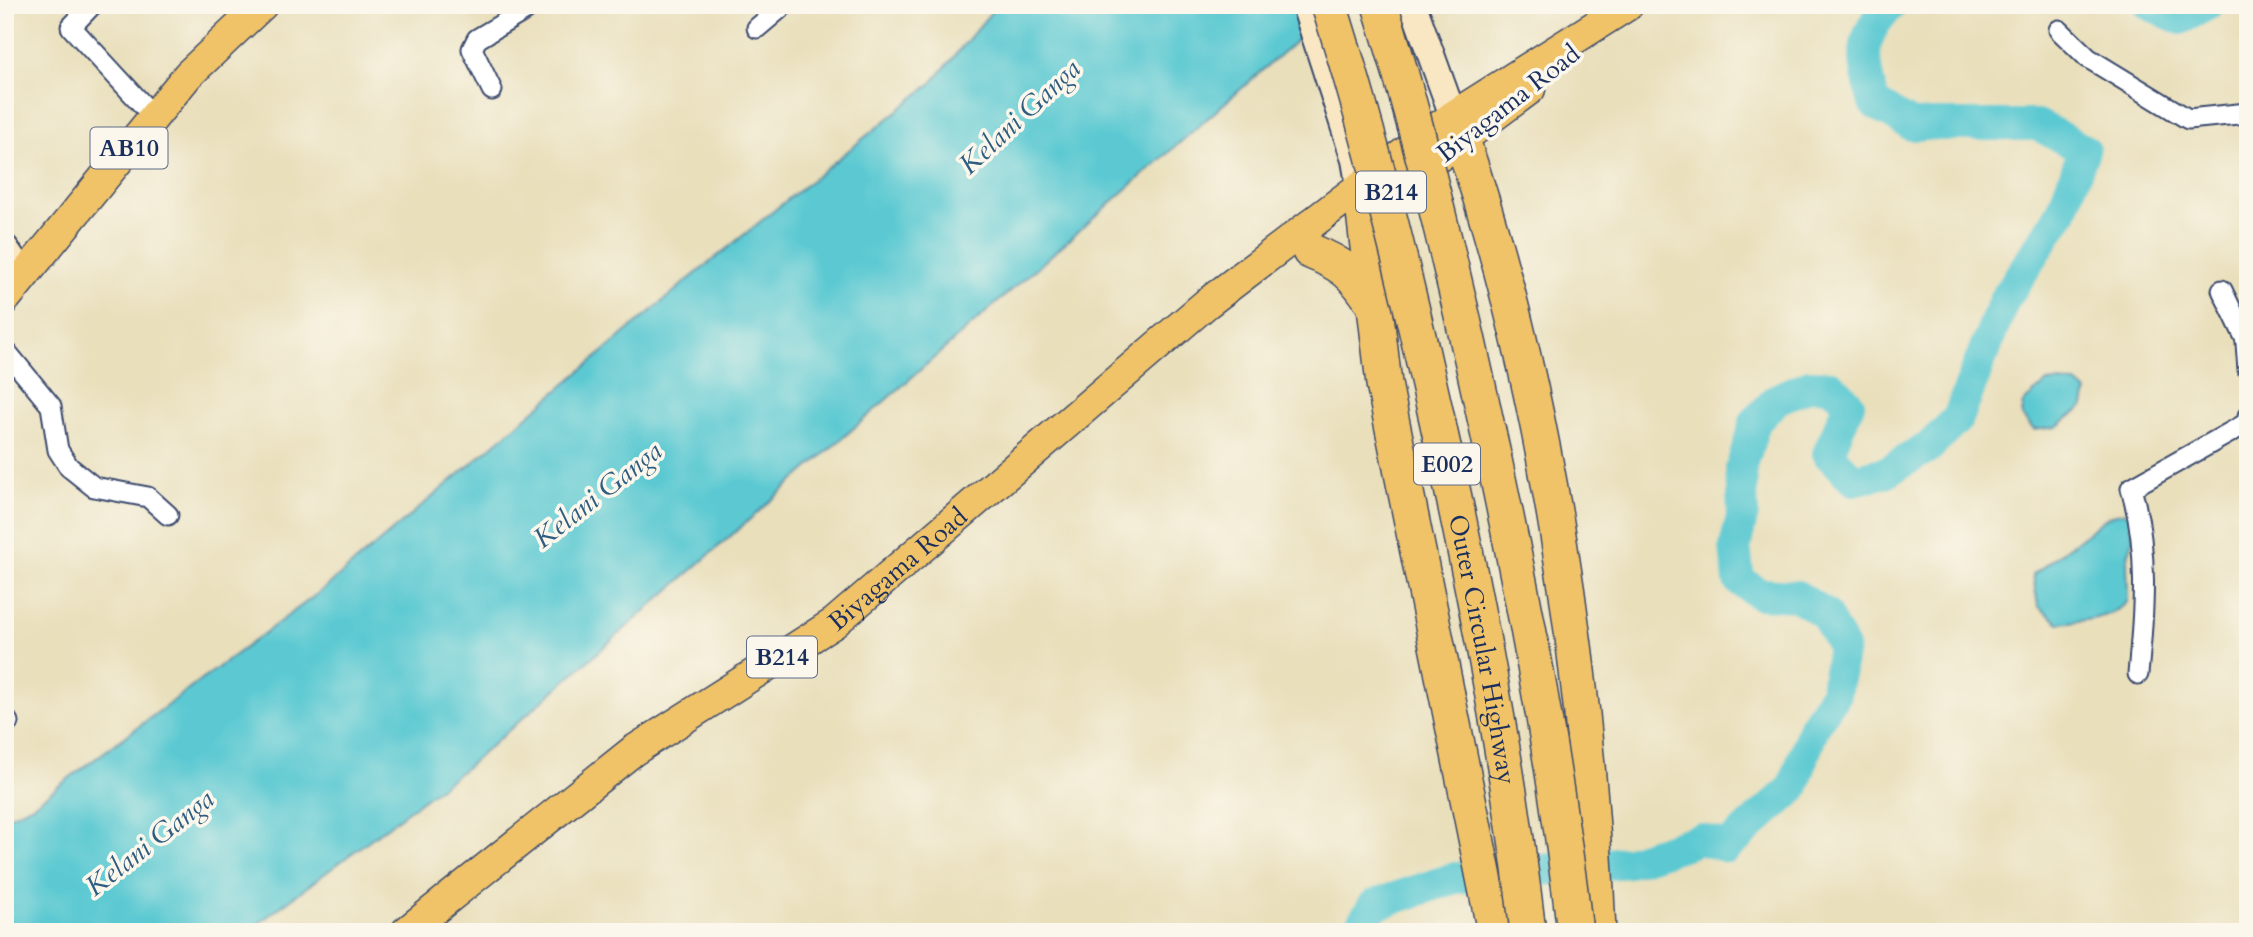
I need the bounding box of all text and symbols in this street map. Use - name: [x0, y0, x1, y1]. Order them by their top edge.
- street label: Biyagama Road: [1429, 36, 1587, 170]
- water label: Kelani Ganga: [951, 50, 1089, 183]
- road number: AB10: [90, 128, 168, 168]
- road number: B214: [1356, 172, 1426, 212]
- water label: Kelani Ganga: [525, 432, 670, 557]
- road number: E002: [1414, 444, 1480, 485]
- street label: Biyagama Road: [820, 499, 975, 639]
- street label: Outer Circular Highway: [1440, 511, 1525, 787]
- road number: B214: [747, 636, 817, 678]
- water label: Kelani Ganga: [77, 780, 222, 905]

